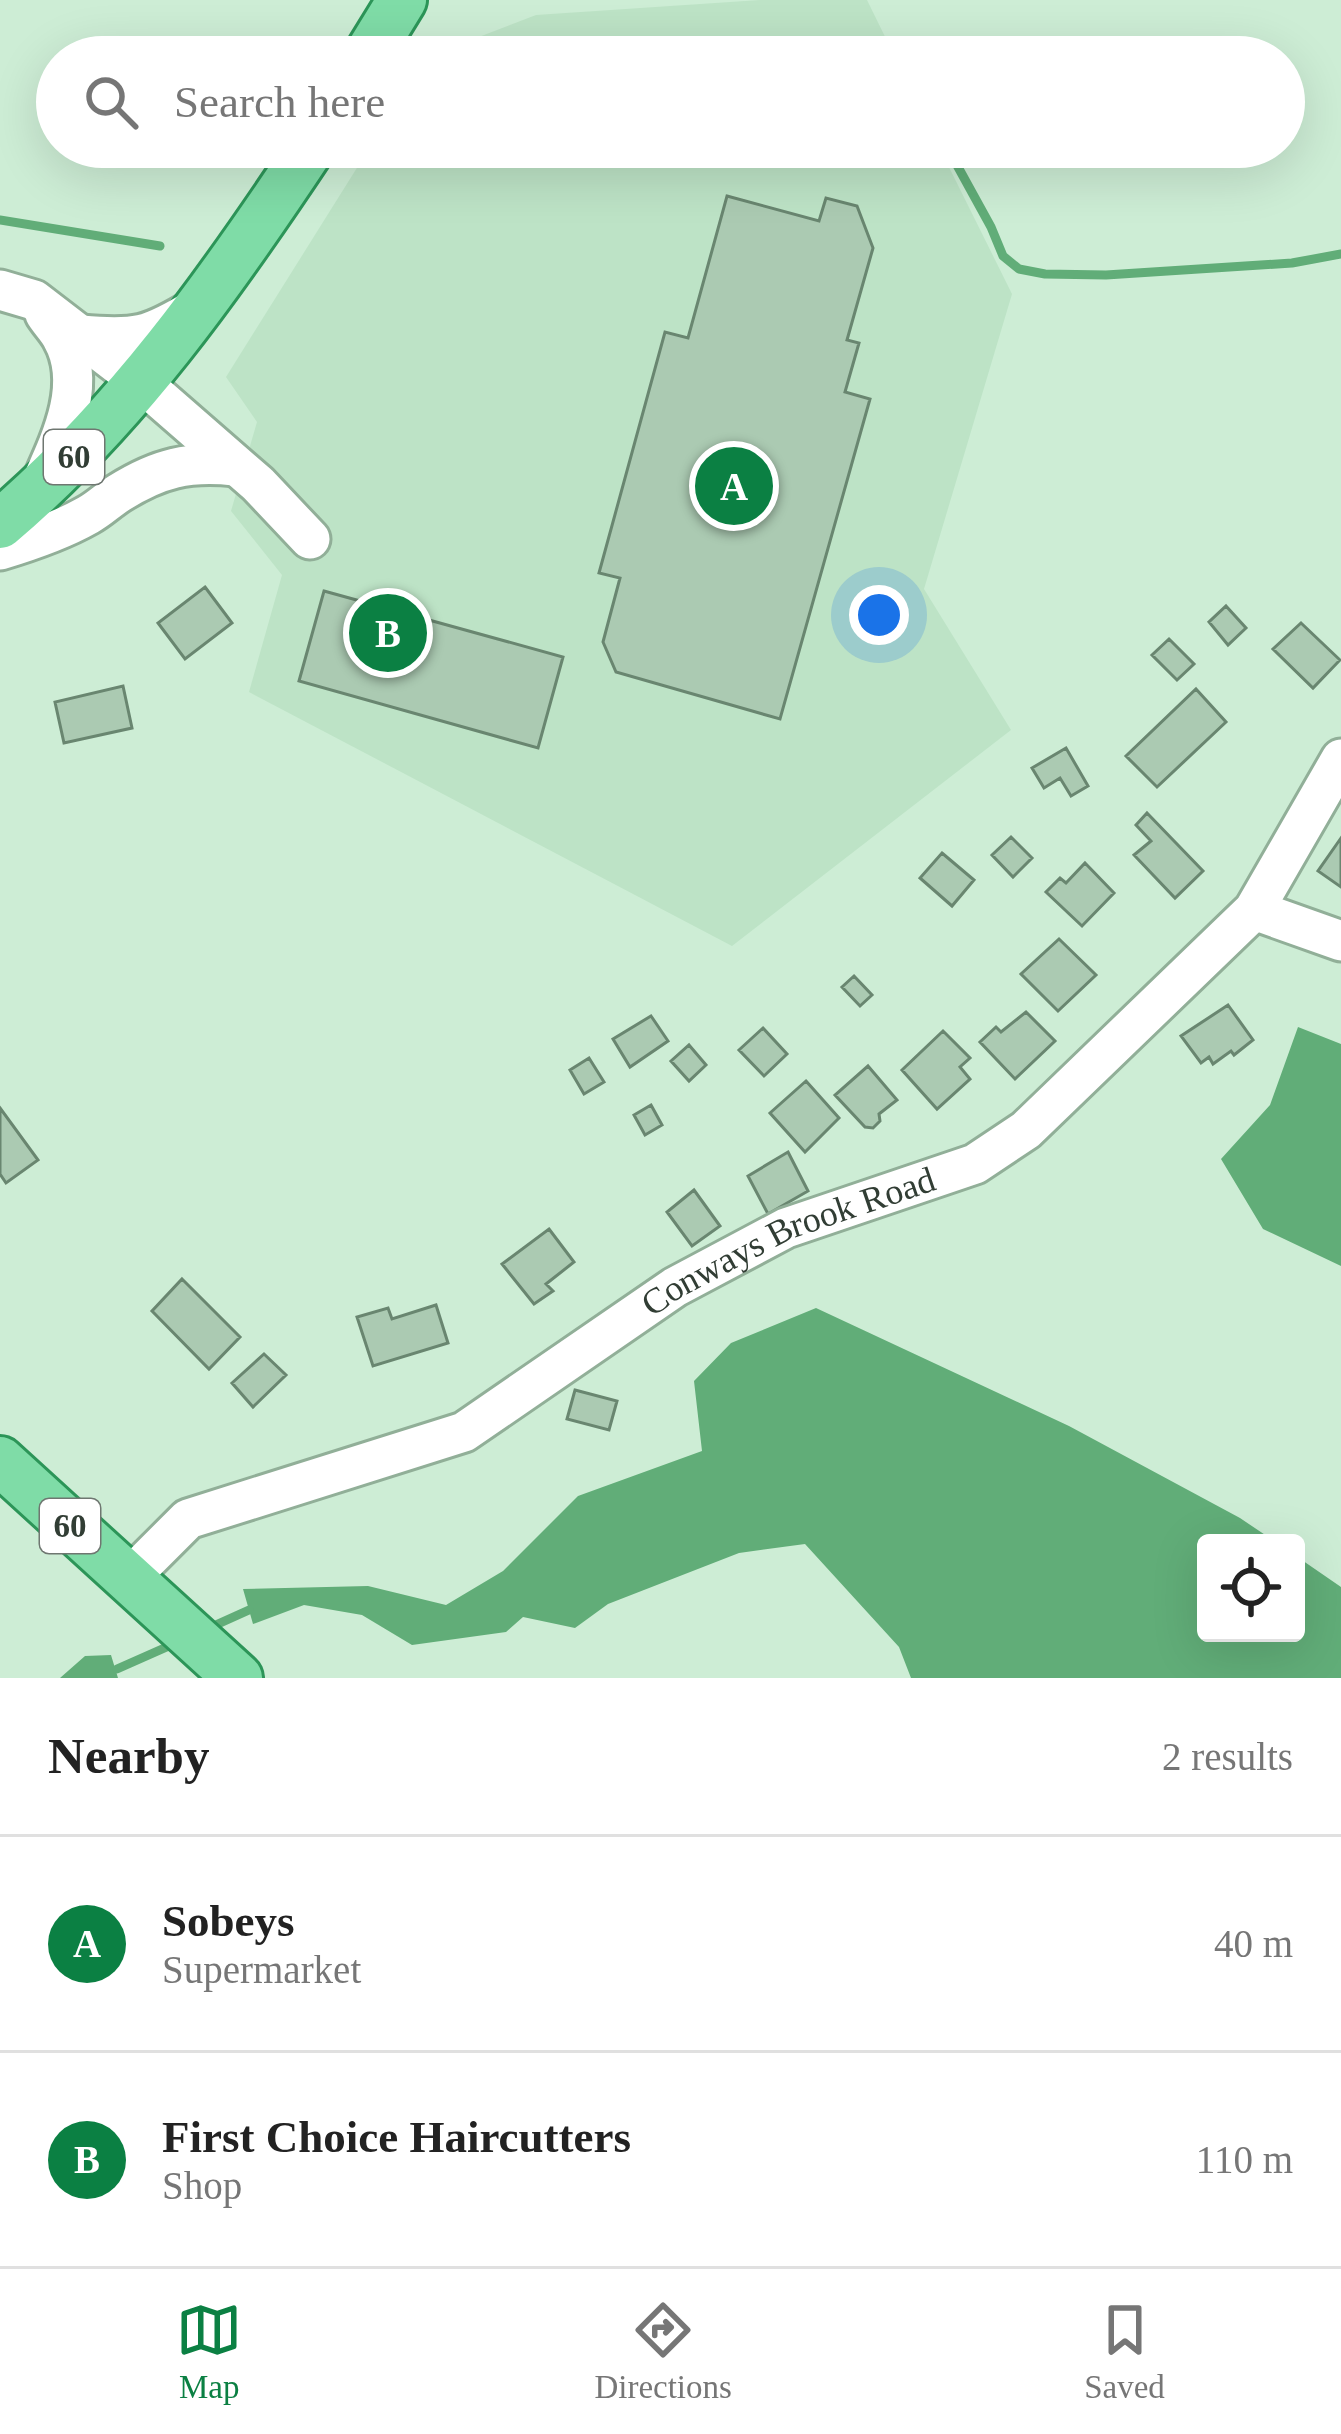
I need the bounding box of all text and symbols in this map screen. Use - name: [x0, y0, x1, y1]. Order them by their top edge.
- search box: [36, 36, 1305, 168]
- icon: search: [78, 69, 144, 135]
- text: Search here: [174, 77, 385, 127]
- road number: 60: [44, 430, 104, 484]
- pin: A: [695, 441, 773, 531]
- your location: [849, 585, 909, 645]
- pin: B: [349, 588, 427, 678]
- street label: Conways Brook Road: [634, 1159, 940, 1324]
- road number: 60: [40, 1499, 100, 1553]
- map controls: [1197, 1534, 1305, 1642]
- button: locate: [1197, 1534, 1305, 1642]
- text: Nearby: [48, 1728, 209, 1784]
- text: 2 results: [1162, 1735, 1293, 1778]
- text: Sobeys: [162, 1896, 295, 1946]
- text: A: [73, 1922, 101, 1965]
- text: 40 m: [1214, 1922, 1293, 1965]
- text: Supermarket: [162, 1948, 361, 1991]
- text: First Choice Haircutters: [162, 2112, 631, 2162]
- text: B: [74, 2138, 100, 2181]
- text: 110 m: [1196, 2138, 1293, 2181]
- text: Shop: [162, 2164, 242, 2207]
- tab: Map: [176, 2297, 242, 2406]
- tab: Directions: [594, 2297, 732, 2406]
- tab: Saved: [1084, 2297, 1165, 2406]

